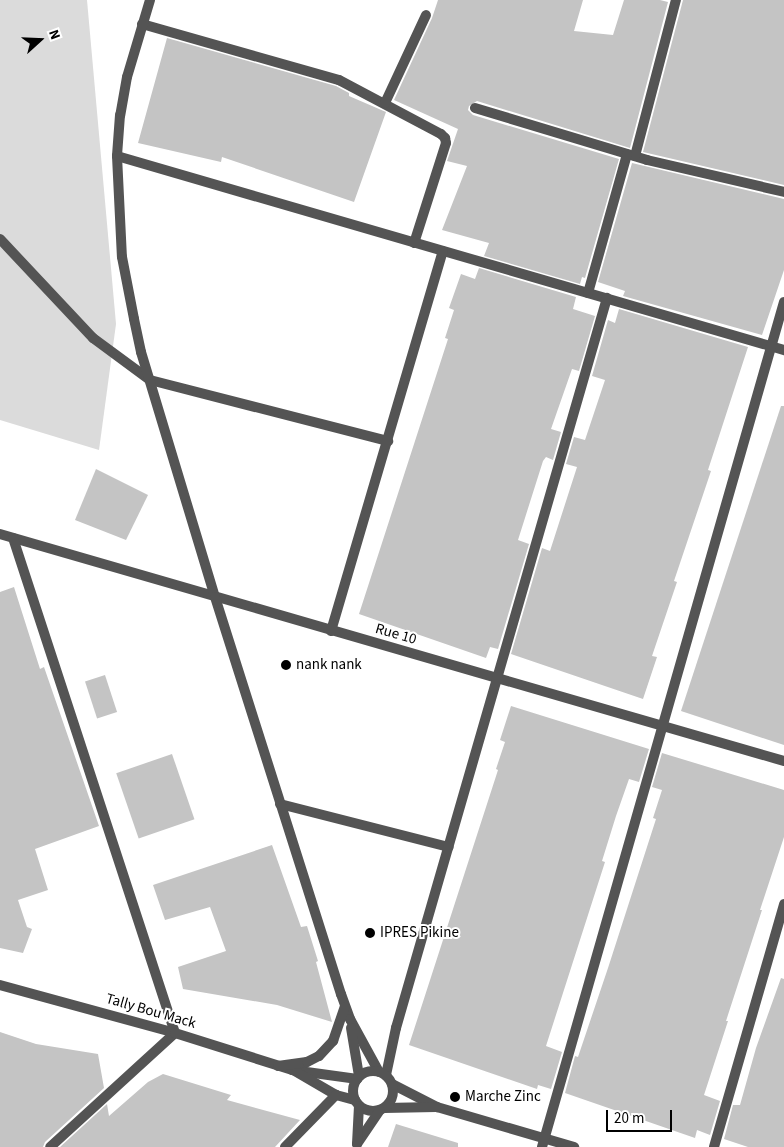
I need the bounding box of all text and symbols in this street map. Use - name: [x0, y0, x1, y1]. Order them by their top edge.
- north arrow: [15, 15, 65, 65]
- text: N: [43, 27, 65, 43]
- street label: Rue 10: [373, 620, 419, 648]
- place label: nank nank: [296, 656, 362, 674]
- marker: nank nank: [280, 659, 292, 671]
- place label: IPRES Pikine: [380, 924, 459, 942]
- marker: IPRES Pikine: [364, 927, 376, 939]
- street label: Tally Bou Mack: [104, 990, 198, 1032]
- place label: Marche Zinc: [465, 1088, 541, 1106]
- marker: Marche Zinc: [449, 1091, 461, 1103]
- scale bar: [609, 1100, 675, 1132]
- text: 20 m: [614, 1108, 644, 1129]

